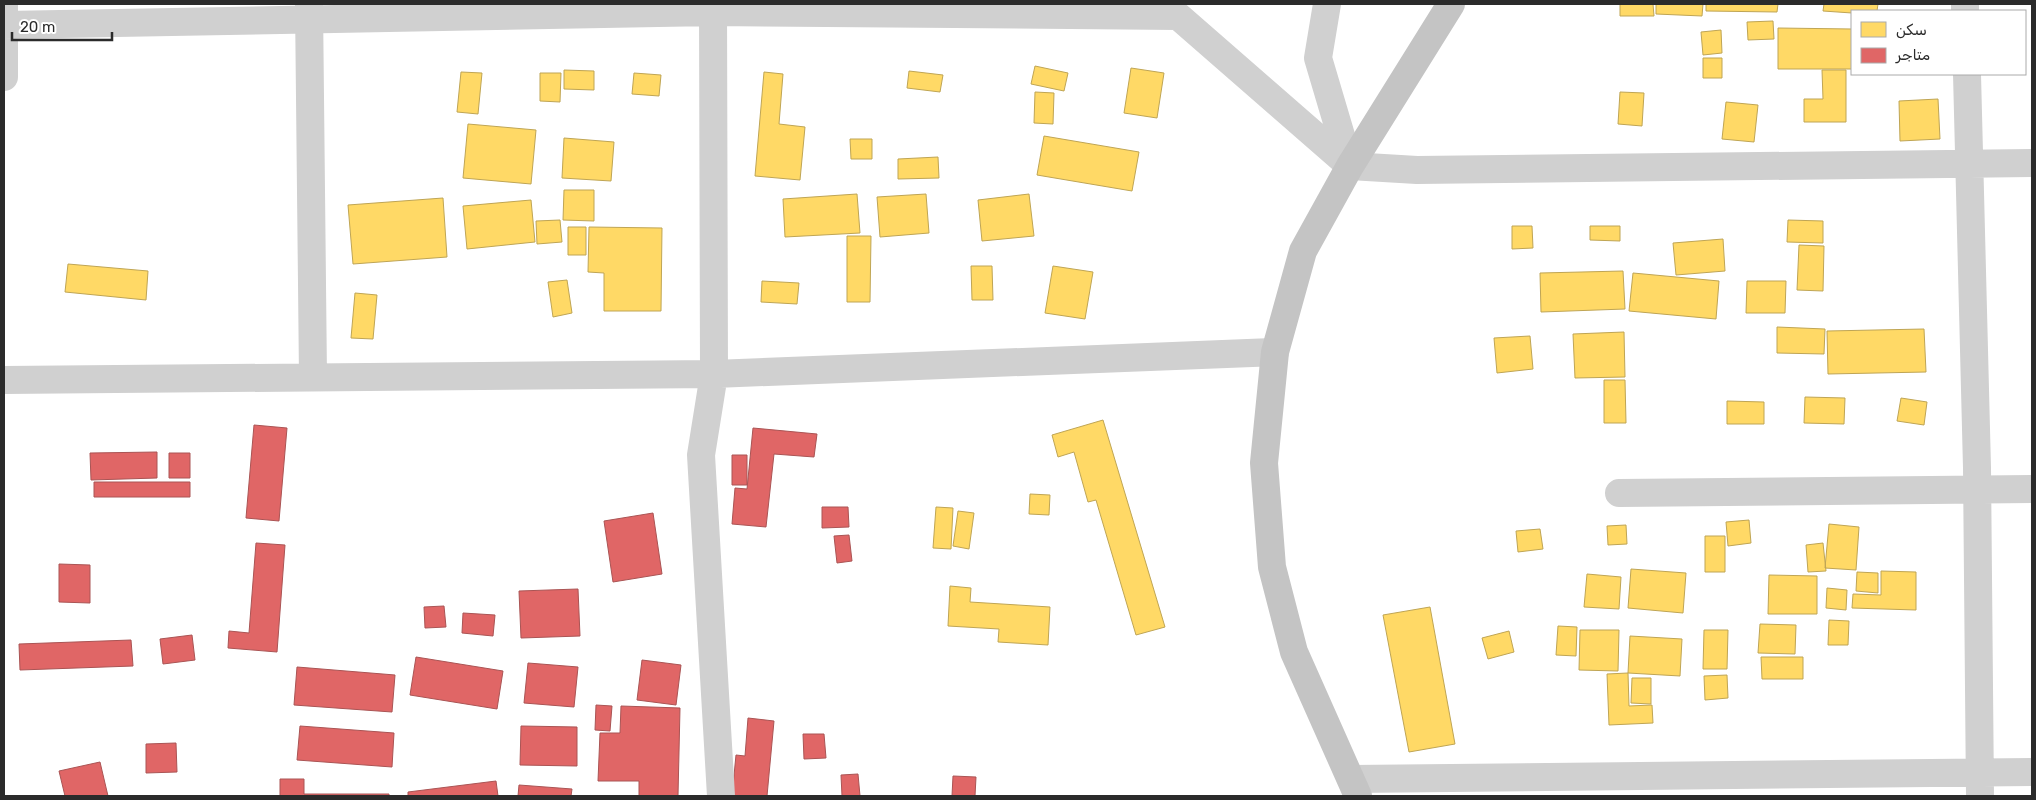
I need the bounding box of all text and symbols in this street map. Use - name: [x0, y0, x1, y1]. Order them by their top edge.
- scale bar: [12, 10, 112, 42]
- legend: [1851, 10, 2026, 75]
- text: 20 m: [20, 18, 55, 36]
- text: سكن: [1896, 21, 1927, 39]
- text: متاجر: [1895, 46, 1930, 64]

